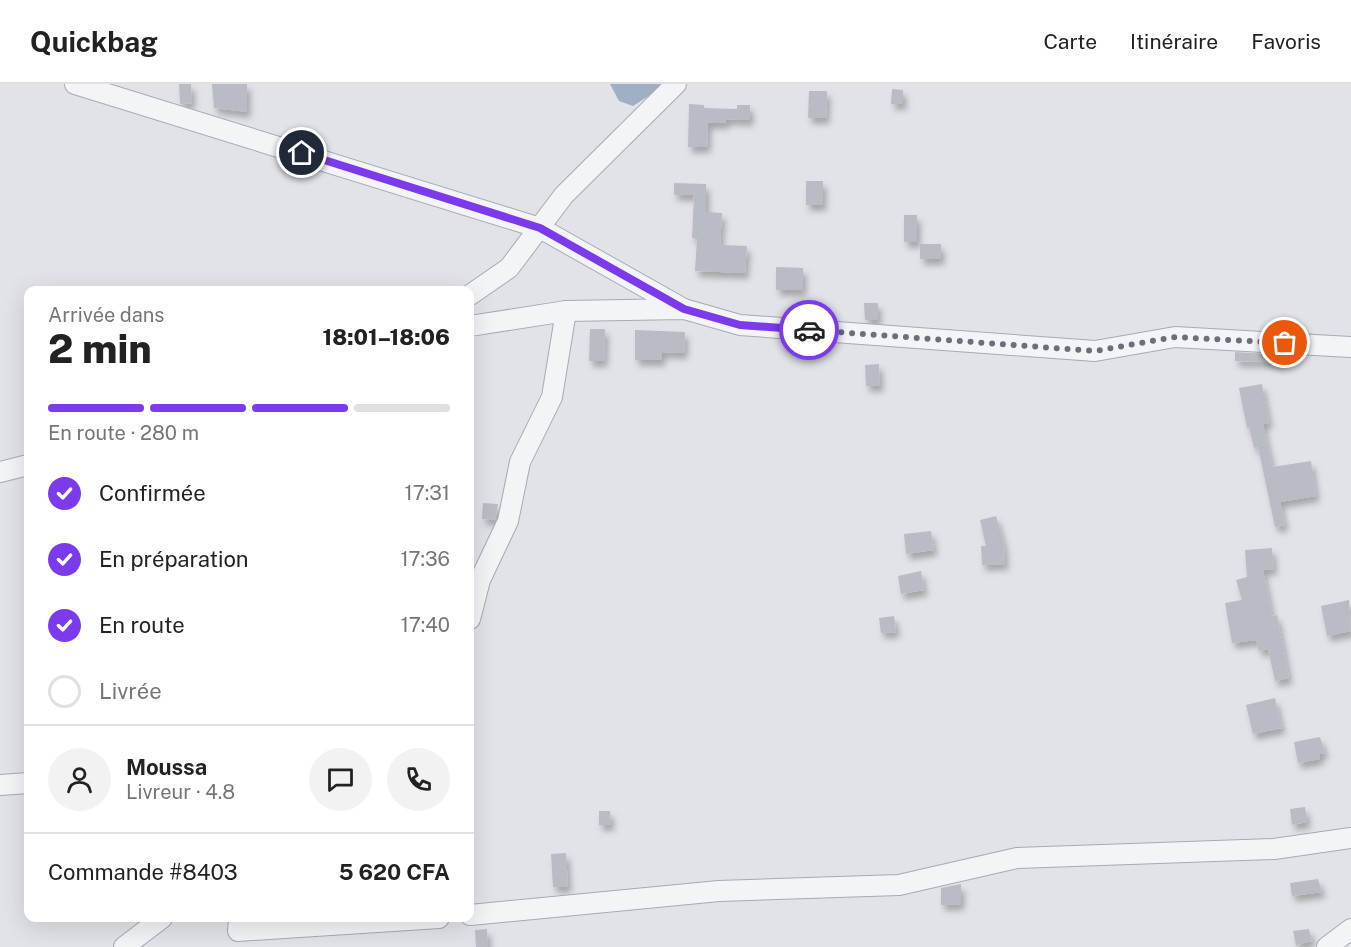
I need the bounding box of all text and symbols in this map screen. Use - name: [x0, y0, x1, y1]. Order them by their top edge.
- text: Quickbag: [30, 25, 158, 58]
- text: Carte: [1043, 29, 1097, 54]
- text: Itinéraire: [1130, 29, 1218, 54]
- text: Favoris: [1251, 29, 1321, 54]
- pin: [276, 127, 327, 178]
- icon: home: [285, 136, 318, 169]
- courier: [779, 300, 839, 360]
- text: Arrivée dans: [48, 303, 164, 327]
- icon: car: [793, 314, 826, 347]
- pin: [1259, 317, 1310, 368]
- text: 18:01–18:06: [323, 324, 450, 350]
- text: 2 min: [48, 326, 152, 372]
- icon: bag: [1268, 326, 1301, 359]
- text: En route · 280 m: [48, 421, 199, 445]
- icon: check: [48, 477, 81, 510]
- text: Confirmée: [99, 480, 206, 506]
- text: 17:31: [405, 481, 450, 505]
- icon: check: [48, 543, 81, 576]
- text: En préparation: [99, 546, 249, 572]
- text: 17:36: [400, 547, 450, 571]
- icon: check: [48, 609, 81, 642]
- text: En route: [99, 612, 185, 638]
- text: 17:40: [401, 613, 450, 637]
- text: Livrée: [99, 678, 162, 704]
- button: person: [48, 748, 111, 811]
- button: chat: [309, 748, 372, 811]
- button: phone: [387, 748, 450, 811]
- text: Moussa: [126, 754, 207, 780]
- text: Livreur · 4.8: [126, 780, 235, 804]
- text: Commande #8403: [48, 859, 238, 885]
- text: 5 620 CFA: [339, 859, 450, 885]

